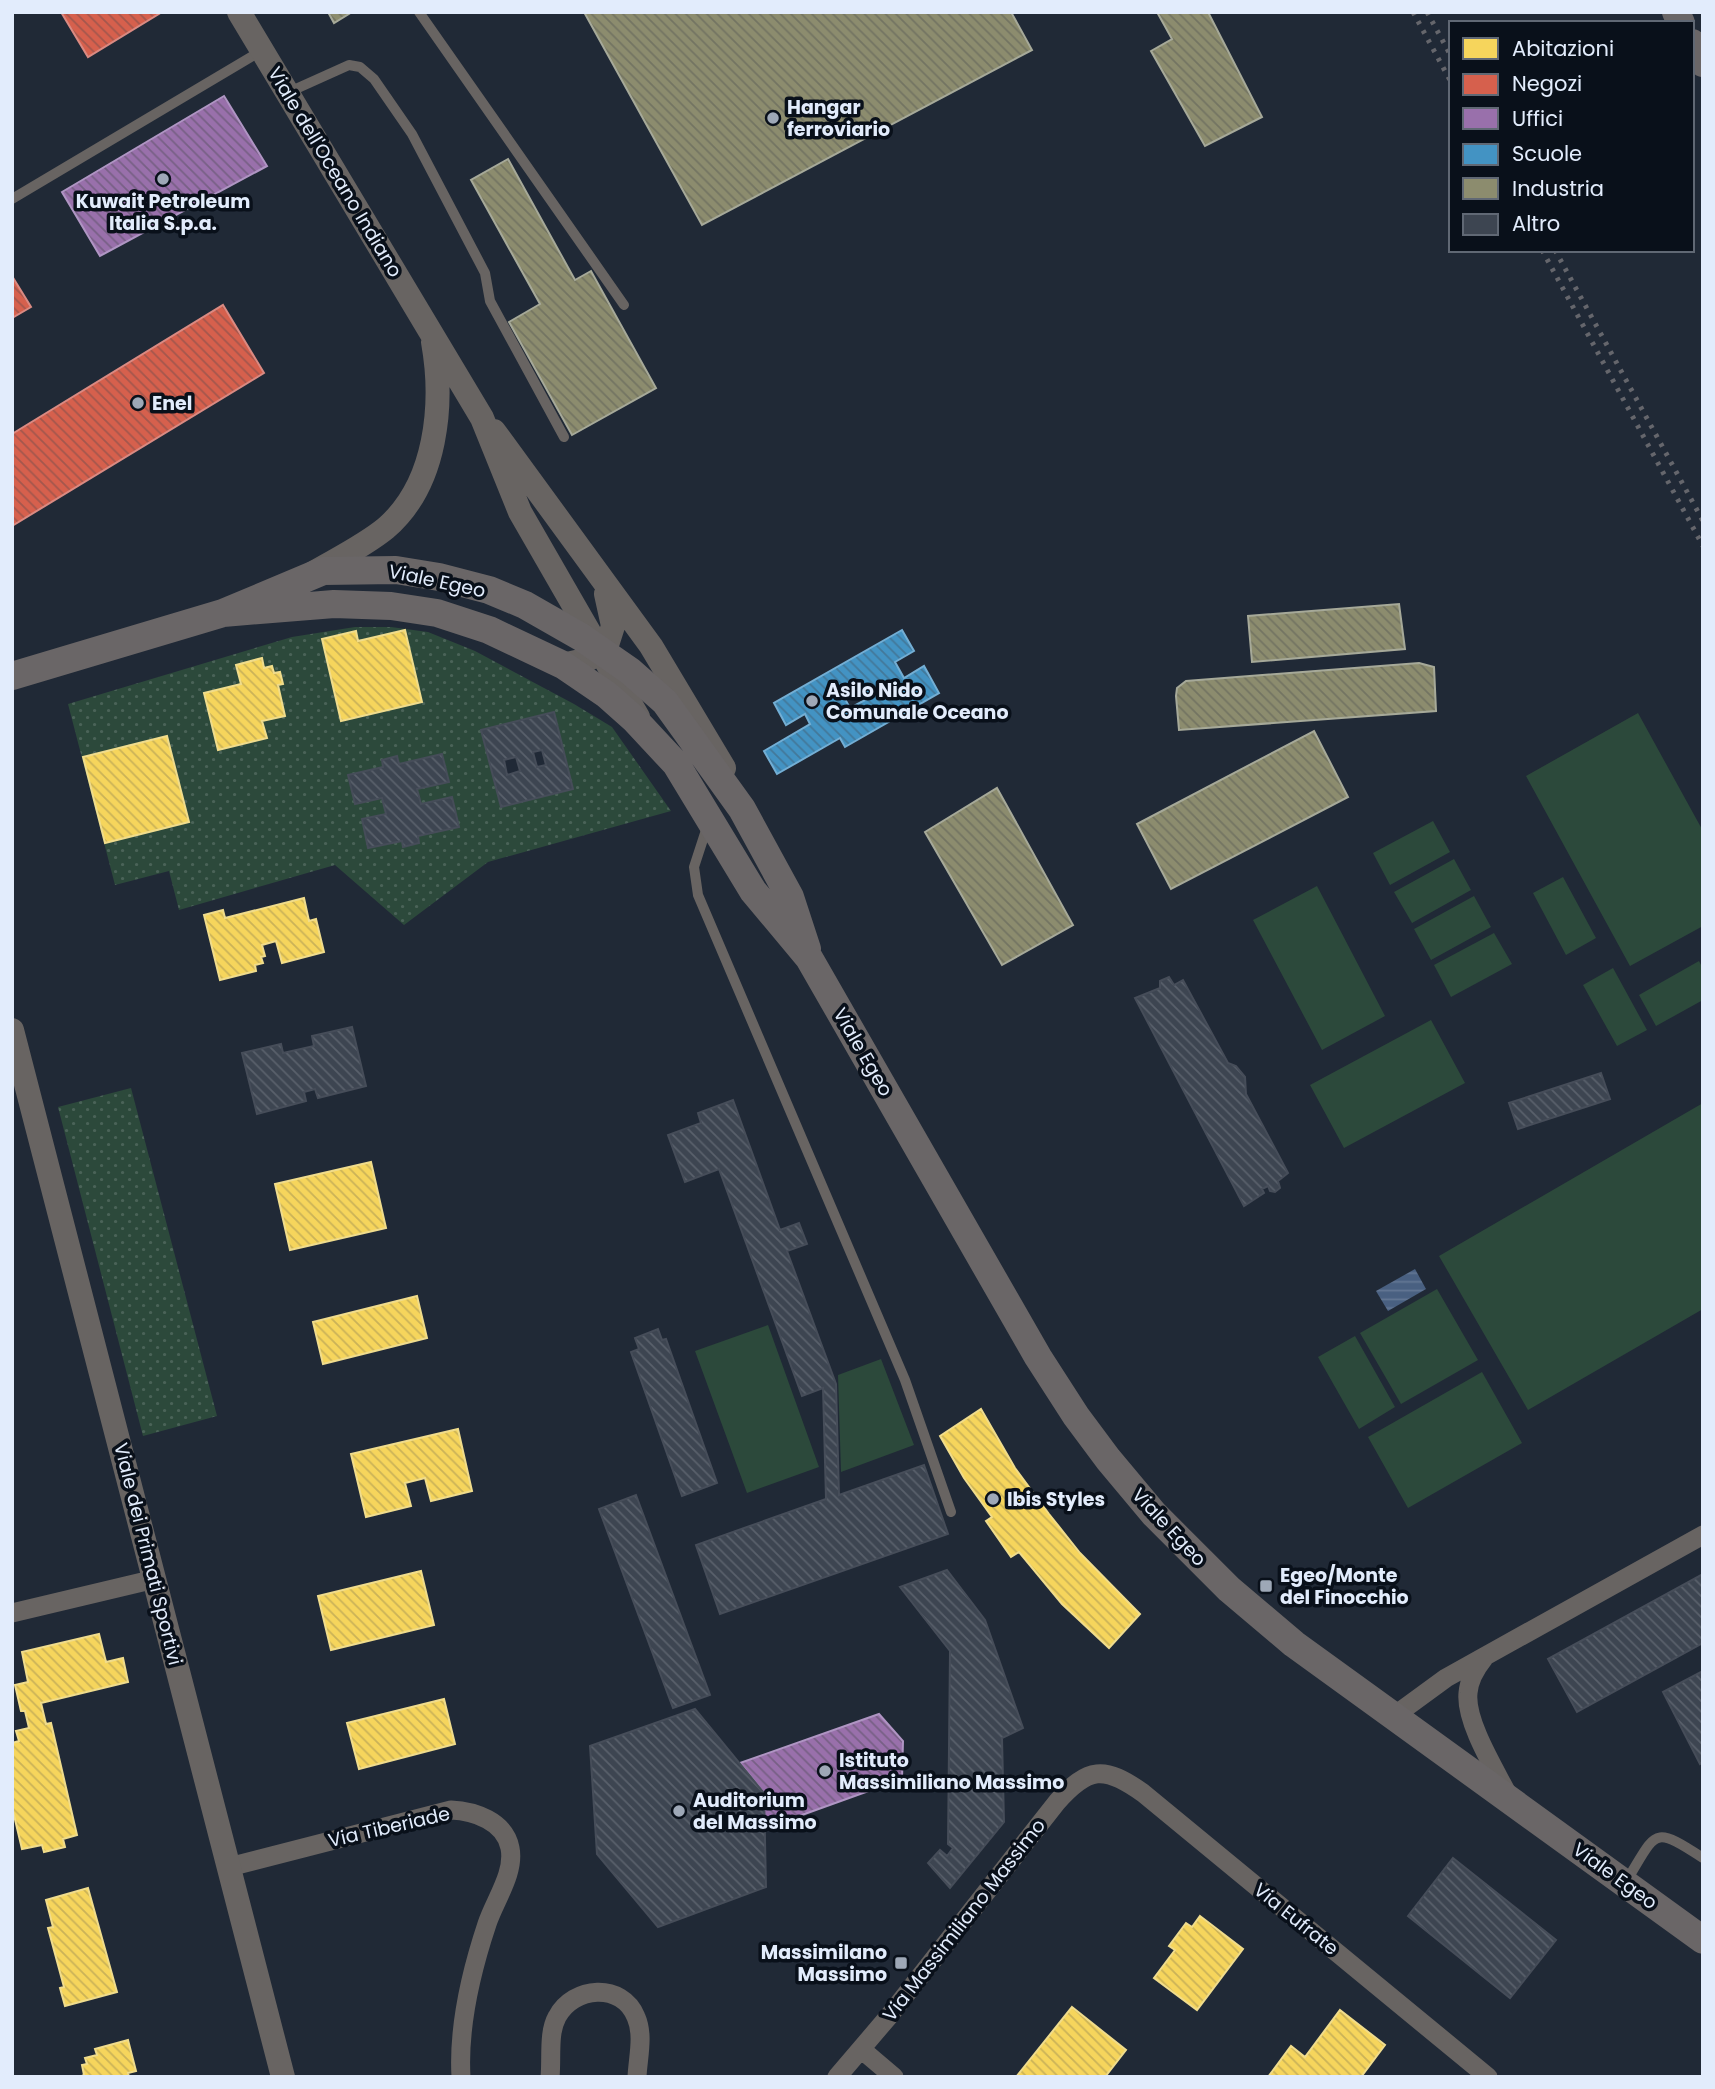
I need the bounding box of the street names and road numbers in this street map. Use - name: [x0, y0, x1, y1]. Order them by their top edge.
- street label: Viale dell'Oceano Indiano: [261, 62, 409, 282]
- street label: Viale Egeo: [386, 558, 488, 604]
- street label: Viale Egeo: [827, 1003, 899, 1101]
- street label: Viale dei Primati Sportivi: [107, 1440, 189, 1668]
- street label: Viale Egeo: [1126, 1482, 1212, 1572]
- street label: Via Tiberiade: [325, 1800, 453, 1854]
- street label: Via Massimiliano Massimo: [876, 1813, 1052, 2027]
- street label: Viale Egeo: [1567, 1836, 1663, 1916]
- street label: Via Eufrate: [1248, 1876, 1344, 1962]

